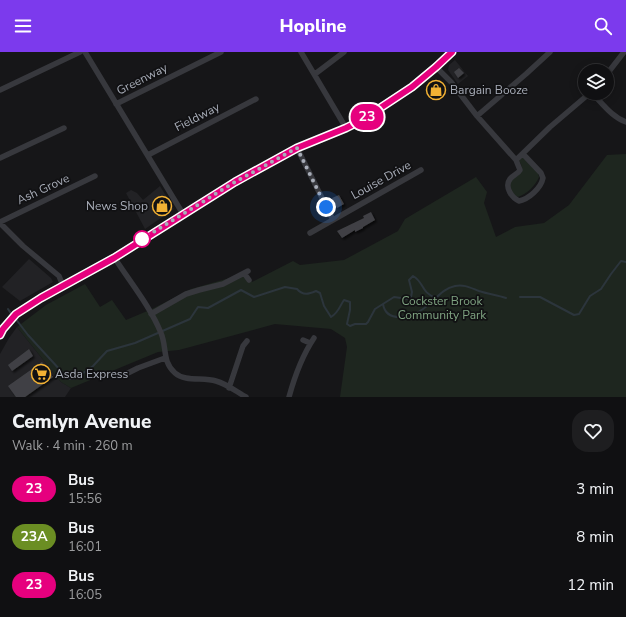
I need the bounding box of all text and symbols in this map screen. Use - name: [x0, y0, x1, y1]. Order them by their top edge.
- text: Hopline: [279, 14, 347, 38]
- icon: menu: [12, 15, 34, 37]
- icon: search: [592, 15, 614, 37]
- street label: Greenway: [114, 59, 171, 99]
- map controls: [578, 64, 614, 100]
- button: layers: [578, 64, 614, 100]
- shop icon: Bargain Booze: [425, 79, 447, 101]
- place label: Bargain Booze: [450, 82, 528, 98]
- street label: Fieldway: [172, 98, 223, 135]
- line badge: 23: [349, 104, 385, 130]
- text: 23: [359, 107, 375, 126]
- street label: Louise Drive: [348, 157, 414, 203]
- street label: Ash Grove: [14, 170, 72, 208]
- shop icon: News Shop: [151, 195, 173, 217]
- your location: [316, 197, 336, 217]
- place label: News Shop: [86, 198, 148, 214]
- unlabelled marker: [133, 230, 151, 248]
- park label: Cockster Brook Community Park: [398, 293, 487, 323]
- supermarket icon: Asda Express: [30, 363, 52, 385]
- place label: Asda Express: [55, 366, 129, 382]
- text: Cemlyn Avenue: [12, 409, 151, 435]
- button: heart: [572, 410, 614, 452]
- text: Walk · 4 min · 260 m: [12, 437, 133, 455]
- text: Bus: [68, 470, 94, 490]
- text: 23: [26, 479, 42, 498]
- text: 3 min: [576, 479, 614, 499]
- text: 15:56: [68, 490, 102, 508]
- text: Bus: [68, 518, 94, 538]
- text: 23A: [20, 527, 48, 546]
- text: 8 min: [576, 527, 614, 547]
- text: 16:01: [68, 538, 102, 556]
- text: Bus: [68, 566, 94, 586]
- text: 23: [26, 575, 42, 594]
- text: 12 min: [567, 575, 614, 595]
- text: 16:05: [68, 586, 102, 604]

